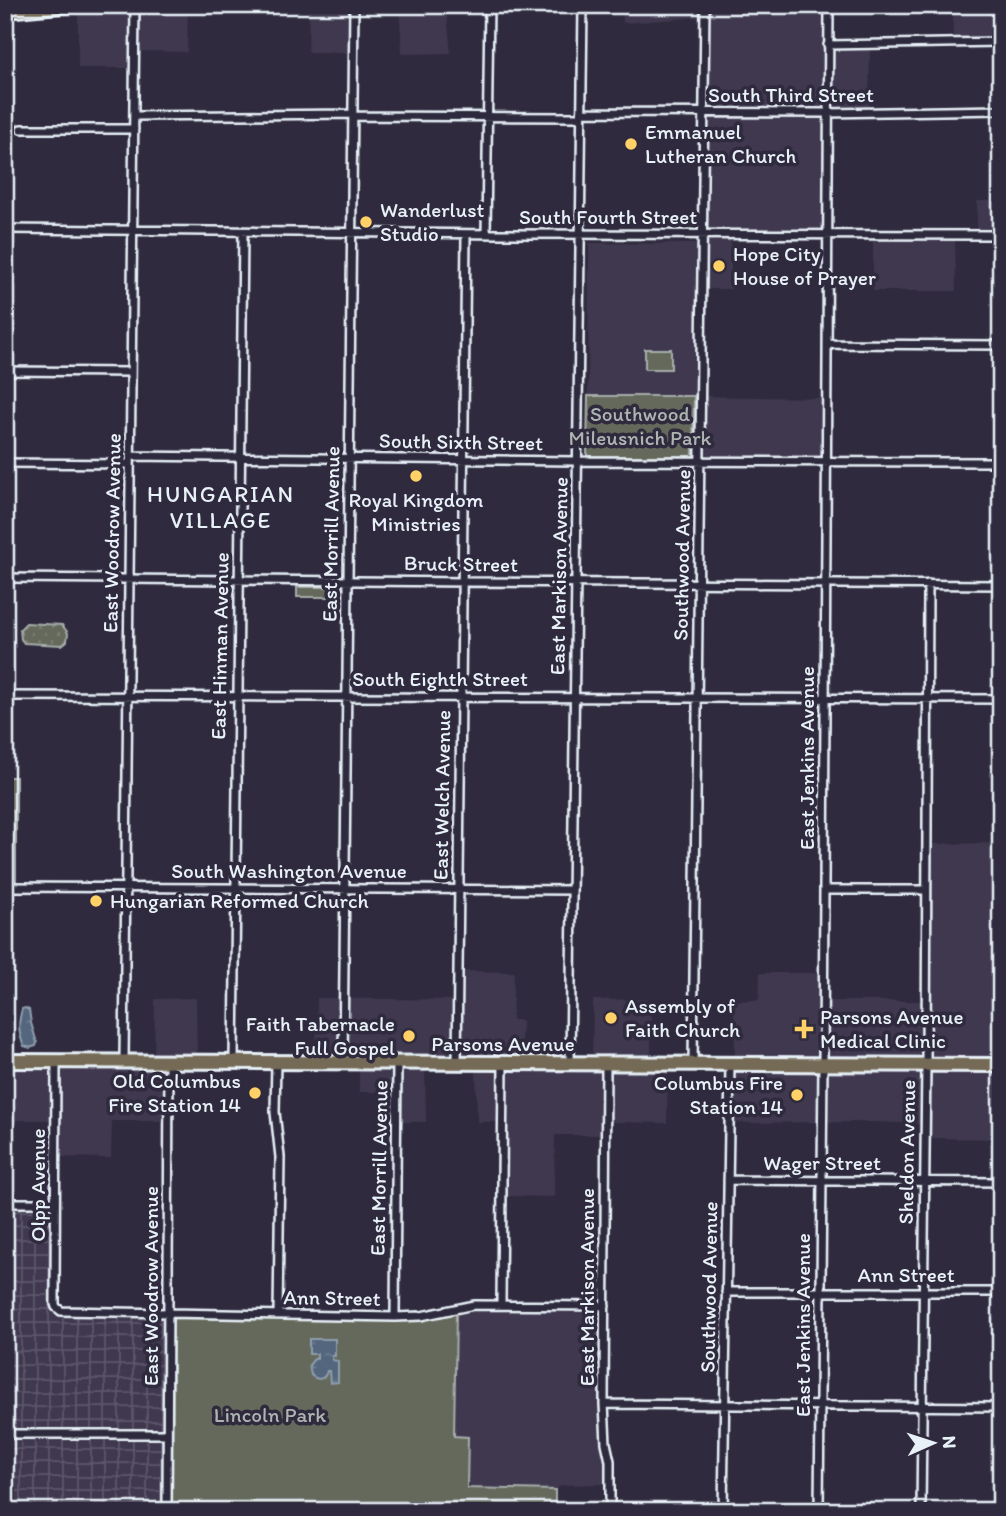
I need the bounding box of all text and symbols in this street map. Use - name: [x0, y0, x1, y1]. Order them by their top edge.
- street label: South Third Street: [708, 82, 874, 107]
- place label: Emmanuel Lutheran Church: [645, 119, 796, 168]
- marker: Emmanuel Lutheran Church: [623, 136, 639, 152]
- place label: Wanderlust Studio: [380, 197, 485, 246]
- street label: South Fourth Street: [519, 204, 697, 229]
- marker: Wanderlust Studio: [358, 214, 374, 230]
- place label: Hope City House of Prayer: [733, 241, 876, 290]
- marker: Hope City House of Prayer: [711, 258, 727, 274]
- park label: Southwood Mileusnich Park: [569, 401, 712, 450]
- street label: South Sixth Street: [379, 428, 543, 455]
- street label: East Woodrow Avenue: [97, 433, 126, 633]
- street label: East Morrill Avenue: [316, 446, 345, 622]
- marker: Royal Kingdom Ministries: [408, 468, 424, 484]
- street label: Southwood Avenue: [668, 469, 695, 641]
- street label: East Markison Avenue: [544, 477, 573, 675]
- district label: HUNGARIAN VILLAGE: [147, 480, 295, 534]
- place label: Royal Kingdom Ministries: [349, 487, 484, 536]
- street label: Bruck Street: [404, 550, 518, 577]
- street label: East Hinman Avenue: [205, 552, 234, 740]
- street label: South Eighth Street: [352, 666, 528, 691]
- street label: East Jenkins Avenue: [794, 666, 819, 850]
- street label: East Welch Avenue: [428, 710, 455, 880]
- street label: South Washington Avenue: [171, 858, 407, 883]
- place label: Hungarian Reformed Church: [110, 888, 369, 913]
- marker: Hungarian Reformed Church: [88, 893, 104, 909]
- place label: Assembly of Faith Church: [625, 993, 740, 1042]
- place label: Parsons Avenue Medical Clinic: [820, 1004, 963, 1053]
- marker: Assembly of Faith Church: [603, 1010, 619, 1026]
- place label: Faith Tabernacle Full Gospel: [246, 1011, 395, 1060]
- marker: Parsons Avenue Medical Clinic: [794, 1019, 814, 1039]
- marker: Faith Tabernacle Full Gospel: [401, 1028, 417, 1044]
- street label: Parsons Avenue: [431, 1031, 575, 1056]
- place label: Old Columbus Fire Station 14: [108, 1068, 241, 1117]
- place label: Columbus Fire Station 14: [654, 1070, 783, 1119]
- street label: East Morrill Avenue: [364, 1080, 393, 1256]
- street label: Sheldon Avenue: [893, 1080, 920, 1224]
- marker: Old Columbus Fire Station 14: [247, 1085, 263, 1101]
- marker: Columbus Fire Station 14: [789, 1087, 805, 1103]
- street label: Olpp Avenue: [25, 1128, 50, 1242]
- street label: Wager Street: [763, 1150, 881, 1175]
- street label: East Woodrow Avenue: [138, 1186, 163, 1386]
- street label: East Markison Avenue: [574, 1188, 599, 1386]
- street label: Southwood Avenue: [695, 1201, 722, 1373]
- street label: East Jenkins Avenue: [790, 1233, 815, 1417]
- street label: Ann Street: [857, 1262, 955, 1287]
- street label: Ann Street: [283, 1284, 381, 1311]
- park label: Lincoln Park: [214, 1402, 326, 1427]
- north arrow: [898, 1408, 968, 1478]
- text: N: [938, 1435, 961, 1449]

